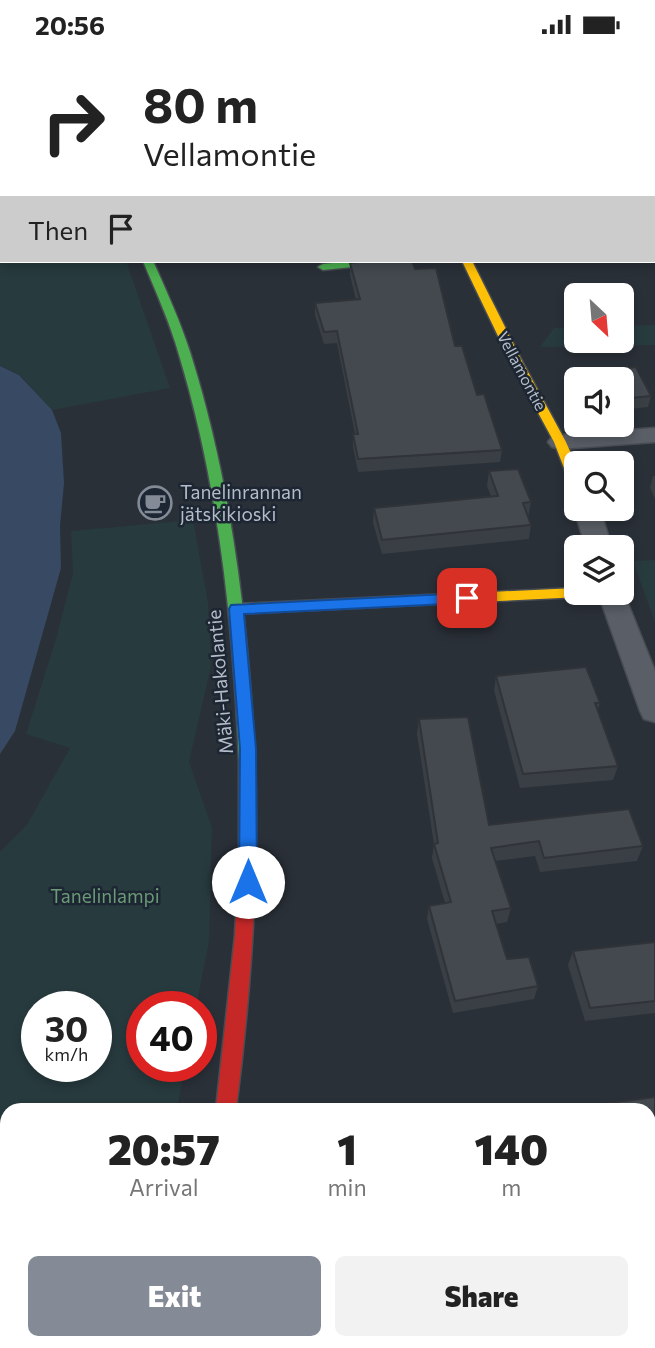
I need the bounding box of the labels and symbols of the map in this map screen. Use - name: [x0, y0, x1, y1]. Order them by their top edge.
- north arrow: [564, 283, 634, 353]
- street label: Vellamontie: [494, 328, 551, 413]
- place label: Tanelinrannan jätskikioski: [180, 480, 302, 525]
- cafe icon: Tanelinrannan jätskikioski: [136, 484, 174, 522]
- pin: [437, 568, 497, 628]
- street label: Mäki-Hakolantie: [202, 609, 237, 755]
- position arrow: [211, 845, 285, 919]
- park label: Tanelinlampi: [50, 884, 160, 907]
- speed limit sign: 40: [126, 991, 217, 1082]

